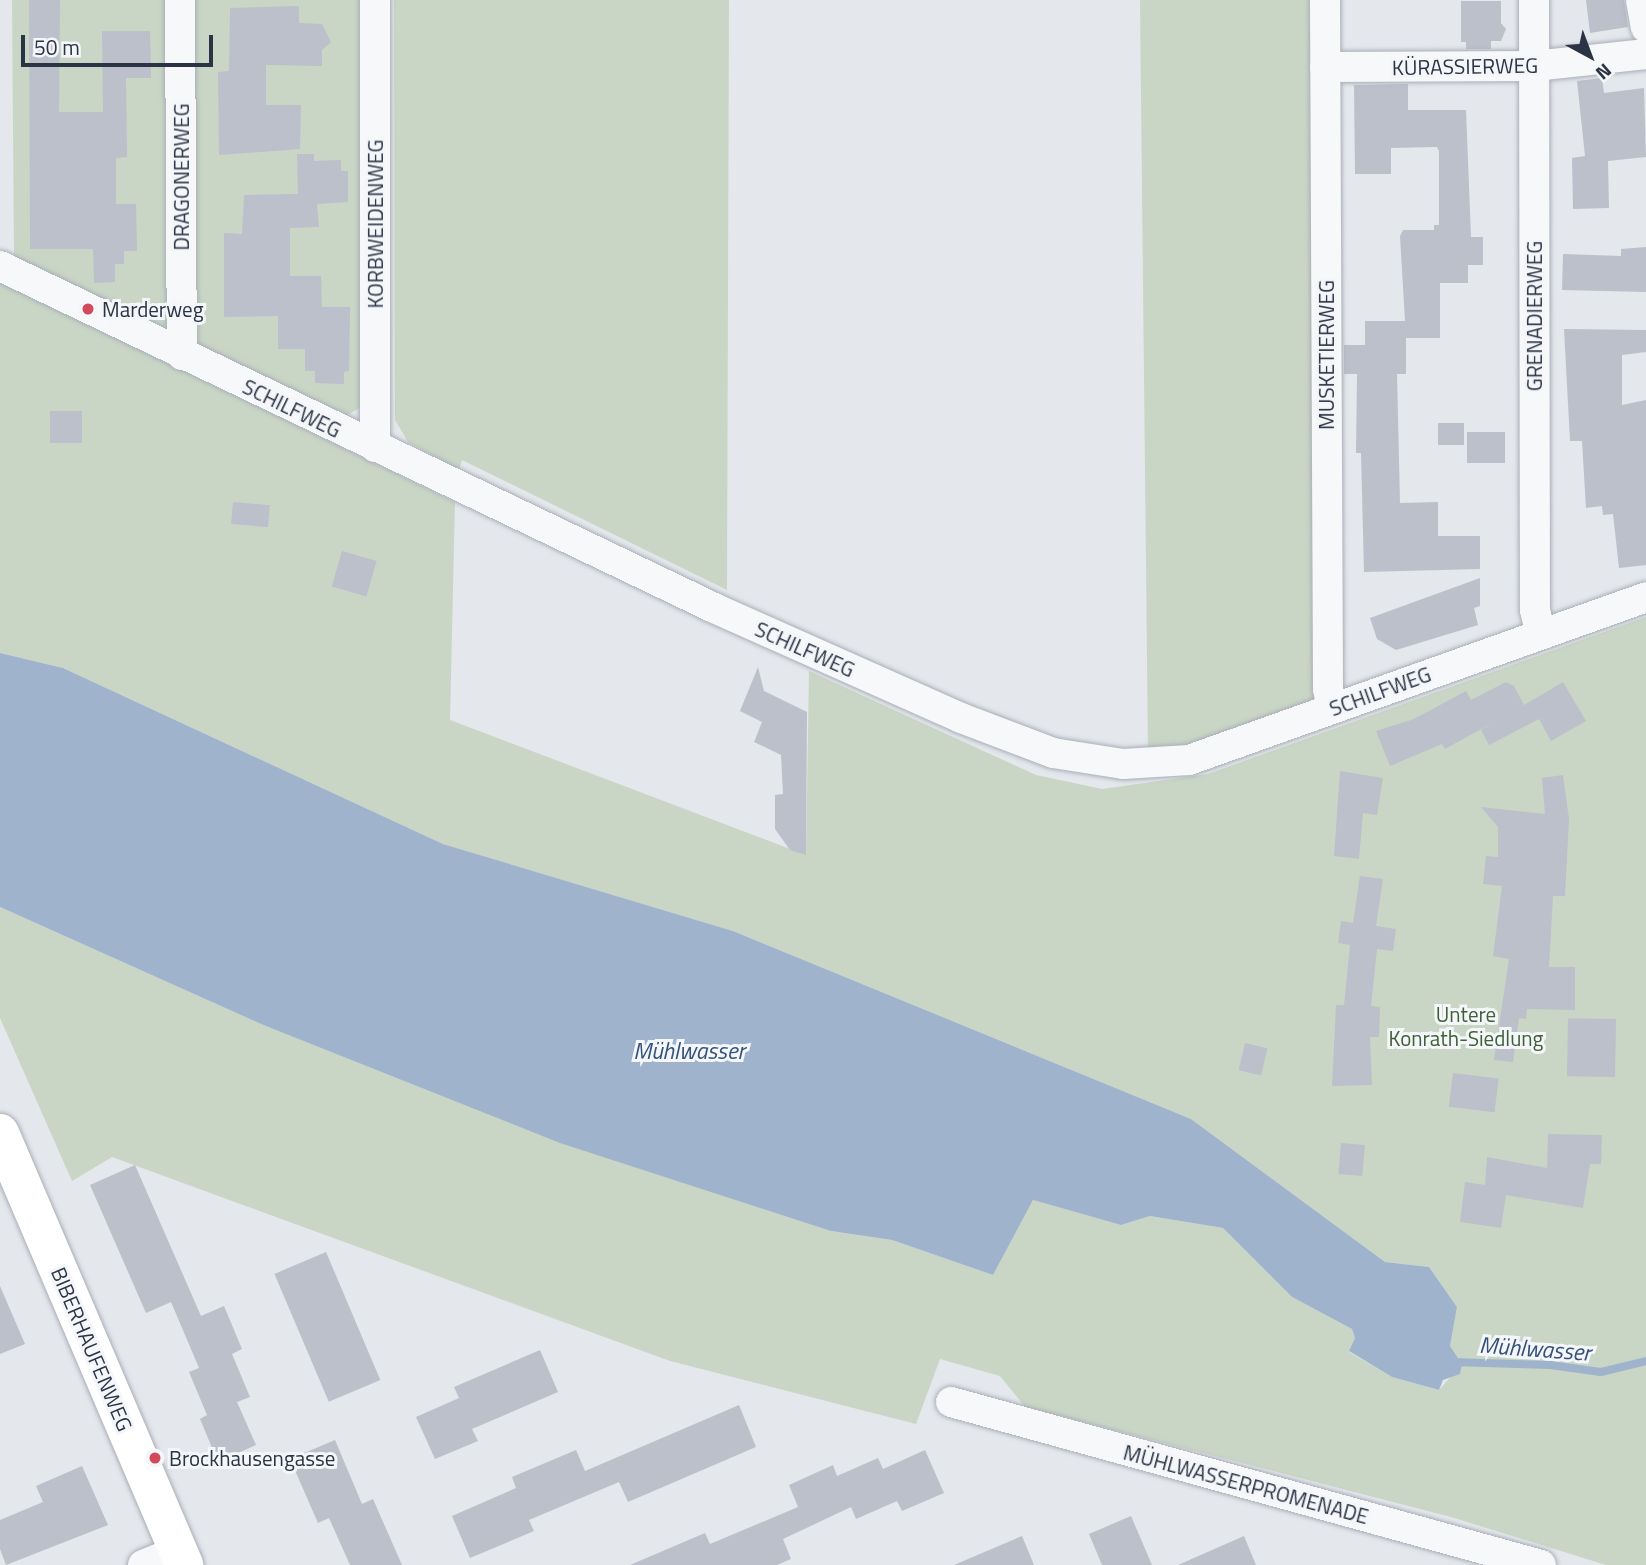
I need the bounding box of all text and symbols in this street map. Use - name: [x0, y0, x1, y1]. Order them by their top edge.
- scale bar: [24, 21, 217, 65]
- north arrow: [1555, 21, 1625, 91]
- text: 50 m: [34, 31, 80, 63]
- street label: KÜRASSIERWEG: [1392, 52, 1538, 80]
- text: N: [1590, 57, 1619, 87]
- street label: DRAGONERWEG: [168, 103, 194, 251]
- street label: KORBWEIDENWEG: [362, 140, 388, 308]
- street label: GRENADIERWEG: [1521, 241, 1547, 391]
- street label: MUSKETIERWEG: [1313, 280, 1339, 430]
- place label: Marderweg: [102, 296, 203, 322]
- marker: Marderweg: [80, 301, 96, 317]
- street label: SCHILFWEG: [239, 373, 345, 443]
- street label: SCHILFWEG: [751, 616, 859, 682]
- street label: SCHILFWEG: [1326, 661, 1434, 721]
- park label: Untere Konrath-Siedlung: [1389, 1001, 1543, 1051]
- water label: Mühlwasser: [633, 1037, 745, 1065]
- street label: BIBERHAUFENWEG: [46, 1263, 138, 1435]
- water label: Mühlwasser: [1478, 1331, 1592, 1367]
- street label: MÜHLWASSERPROMENADE: [1121, 1439, 1371, 1529]
- place label: Brockhausengasse: [169, 1445, 335, 1471]
- marker: Brockhausengasse: [147, 1450, 163, 1466]

